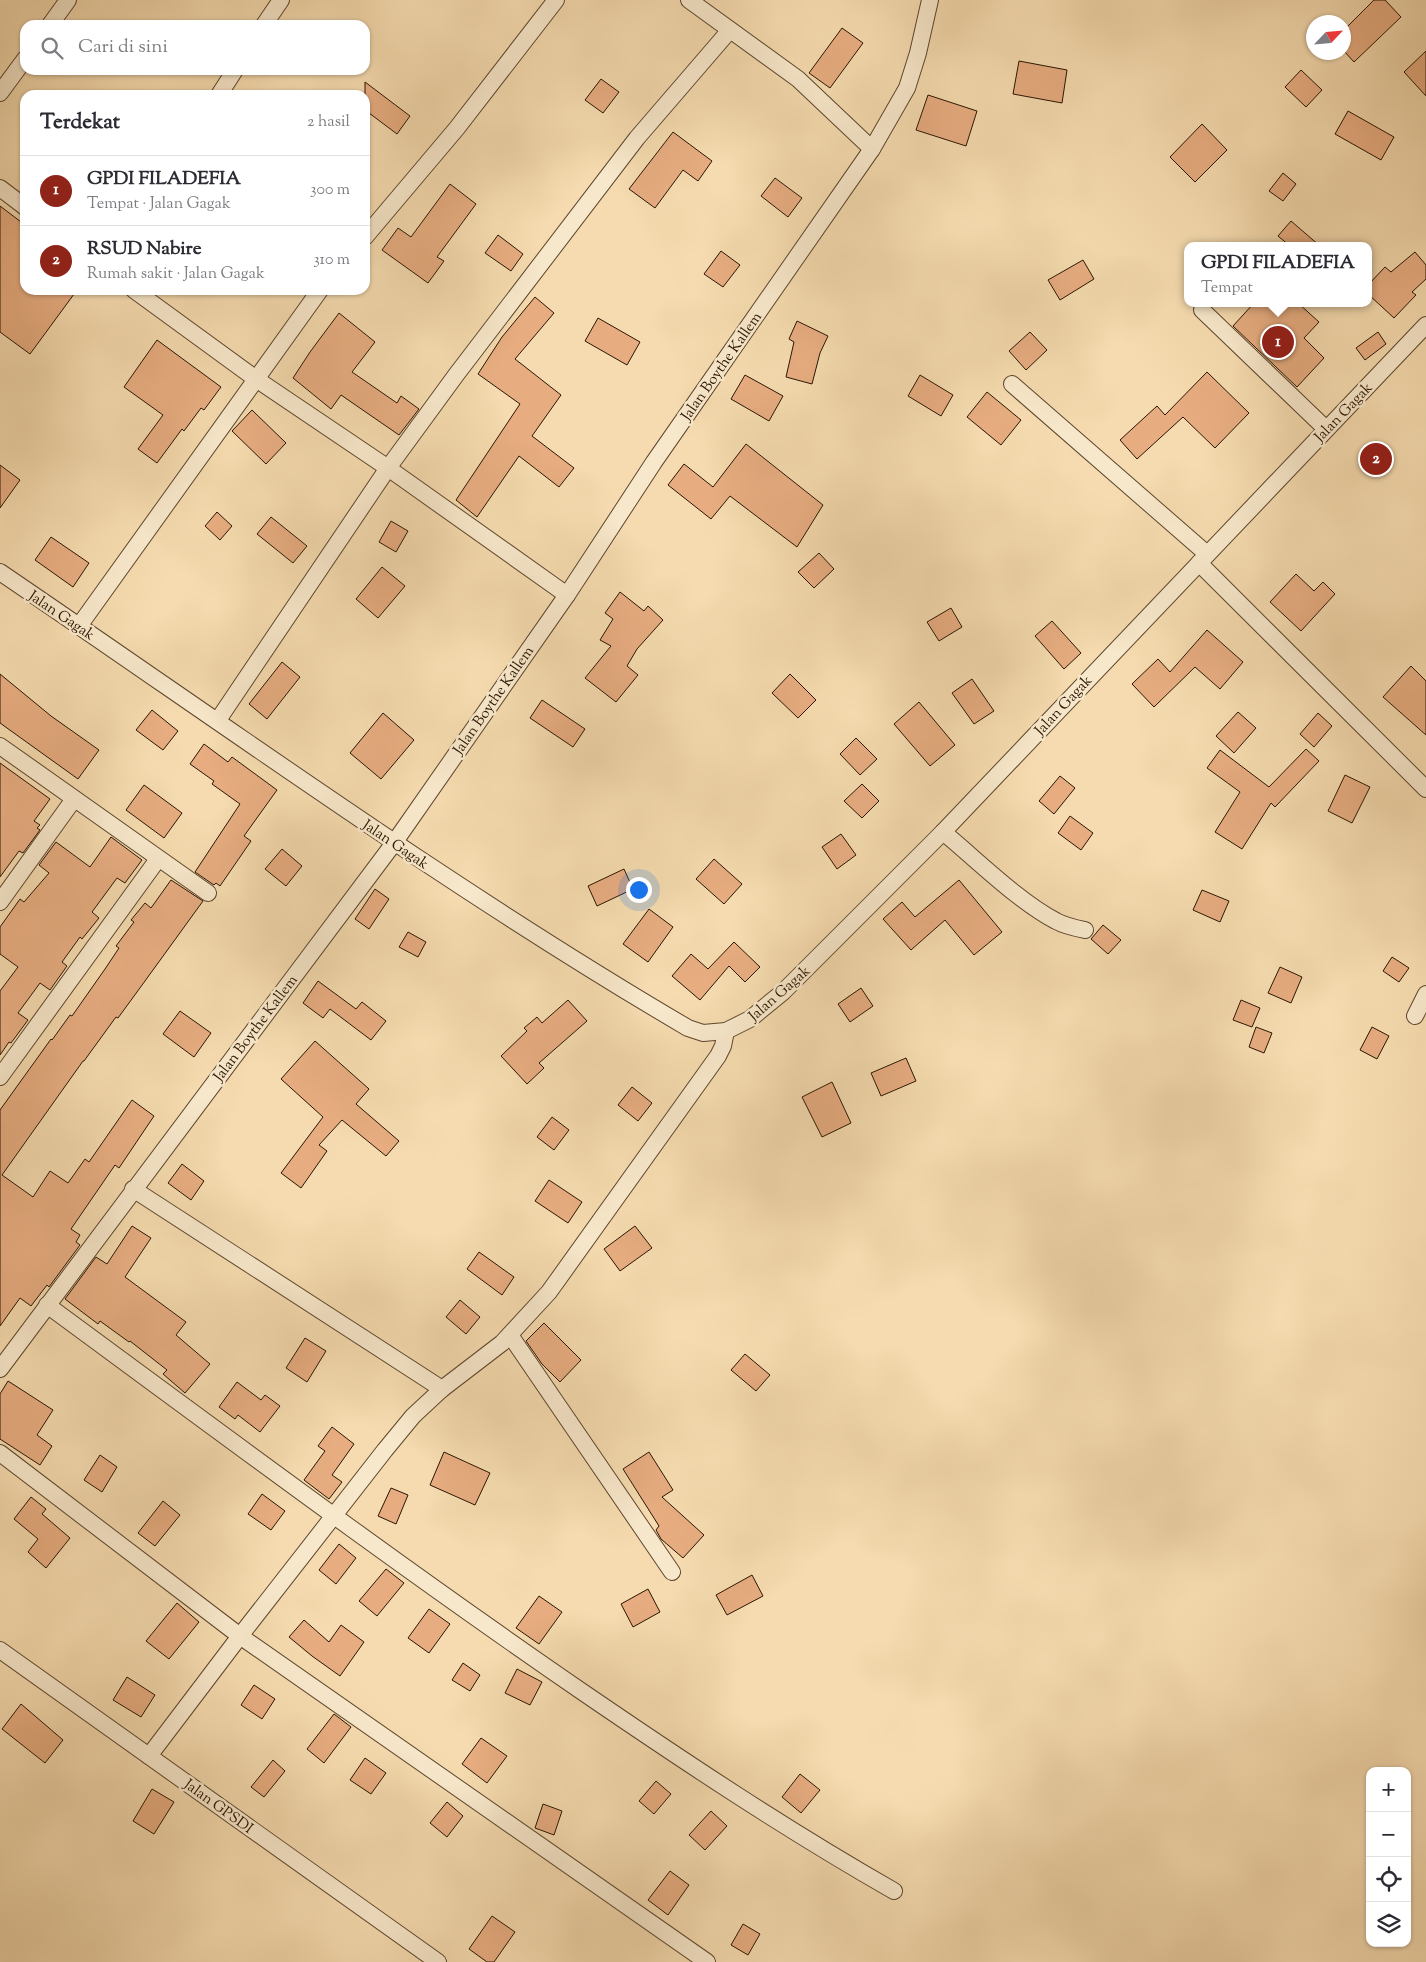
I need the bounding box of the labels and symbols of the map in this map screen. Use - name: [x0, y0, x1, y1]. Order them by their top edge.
- north arrow: [1306, 15, 1351, 60]
- street label: Jalan Boythe Kallem: [676, 308, 768, 426]
- pin: 1: [1262, 323, 1294, 361]
- street label: Jalan Gagak: [1309, 378, 1378, 448]
- pin: 2: [1360, 440, 1392, 478]
- street label: Jalan Gagak: [23, 586, 98, 646]
- street label: Jalan Boythe Kallem: [448, 642, 540, 760]
- street label: Jalan Gagak: [1030, 671, 1098, 742]
- street label: Jalan Gagak: [357, 815, 432, 875]
- your location: [626, 877, 652, 903]
- street label: Jalan Gagak: [744, 961, 815, 1028]
- street label: Jalan Boythe Kallem: [209, 971, 304, 1087]
- street label: Jalan GPSDI: [178, 1774, 257, 1840]

